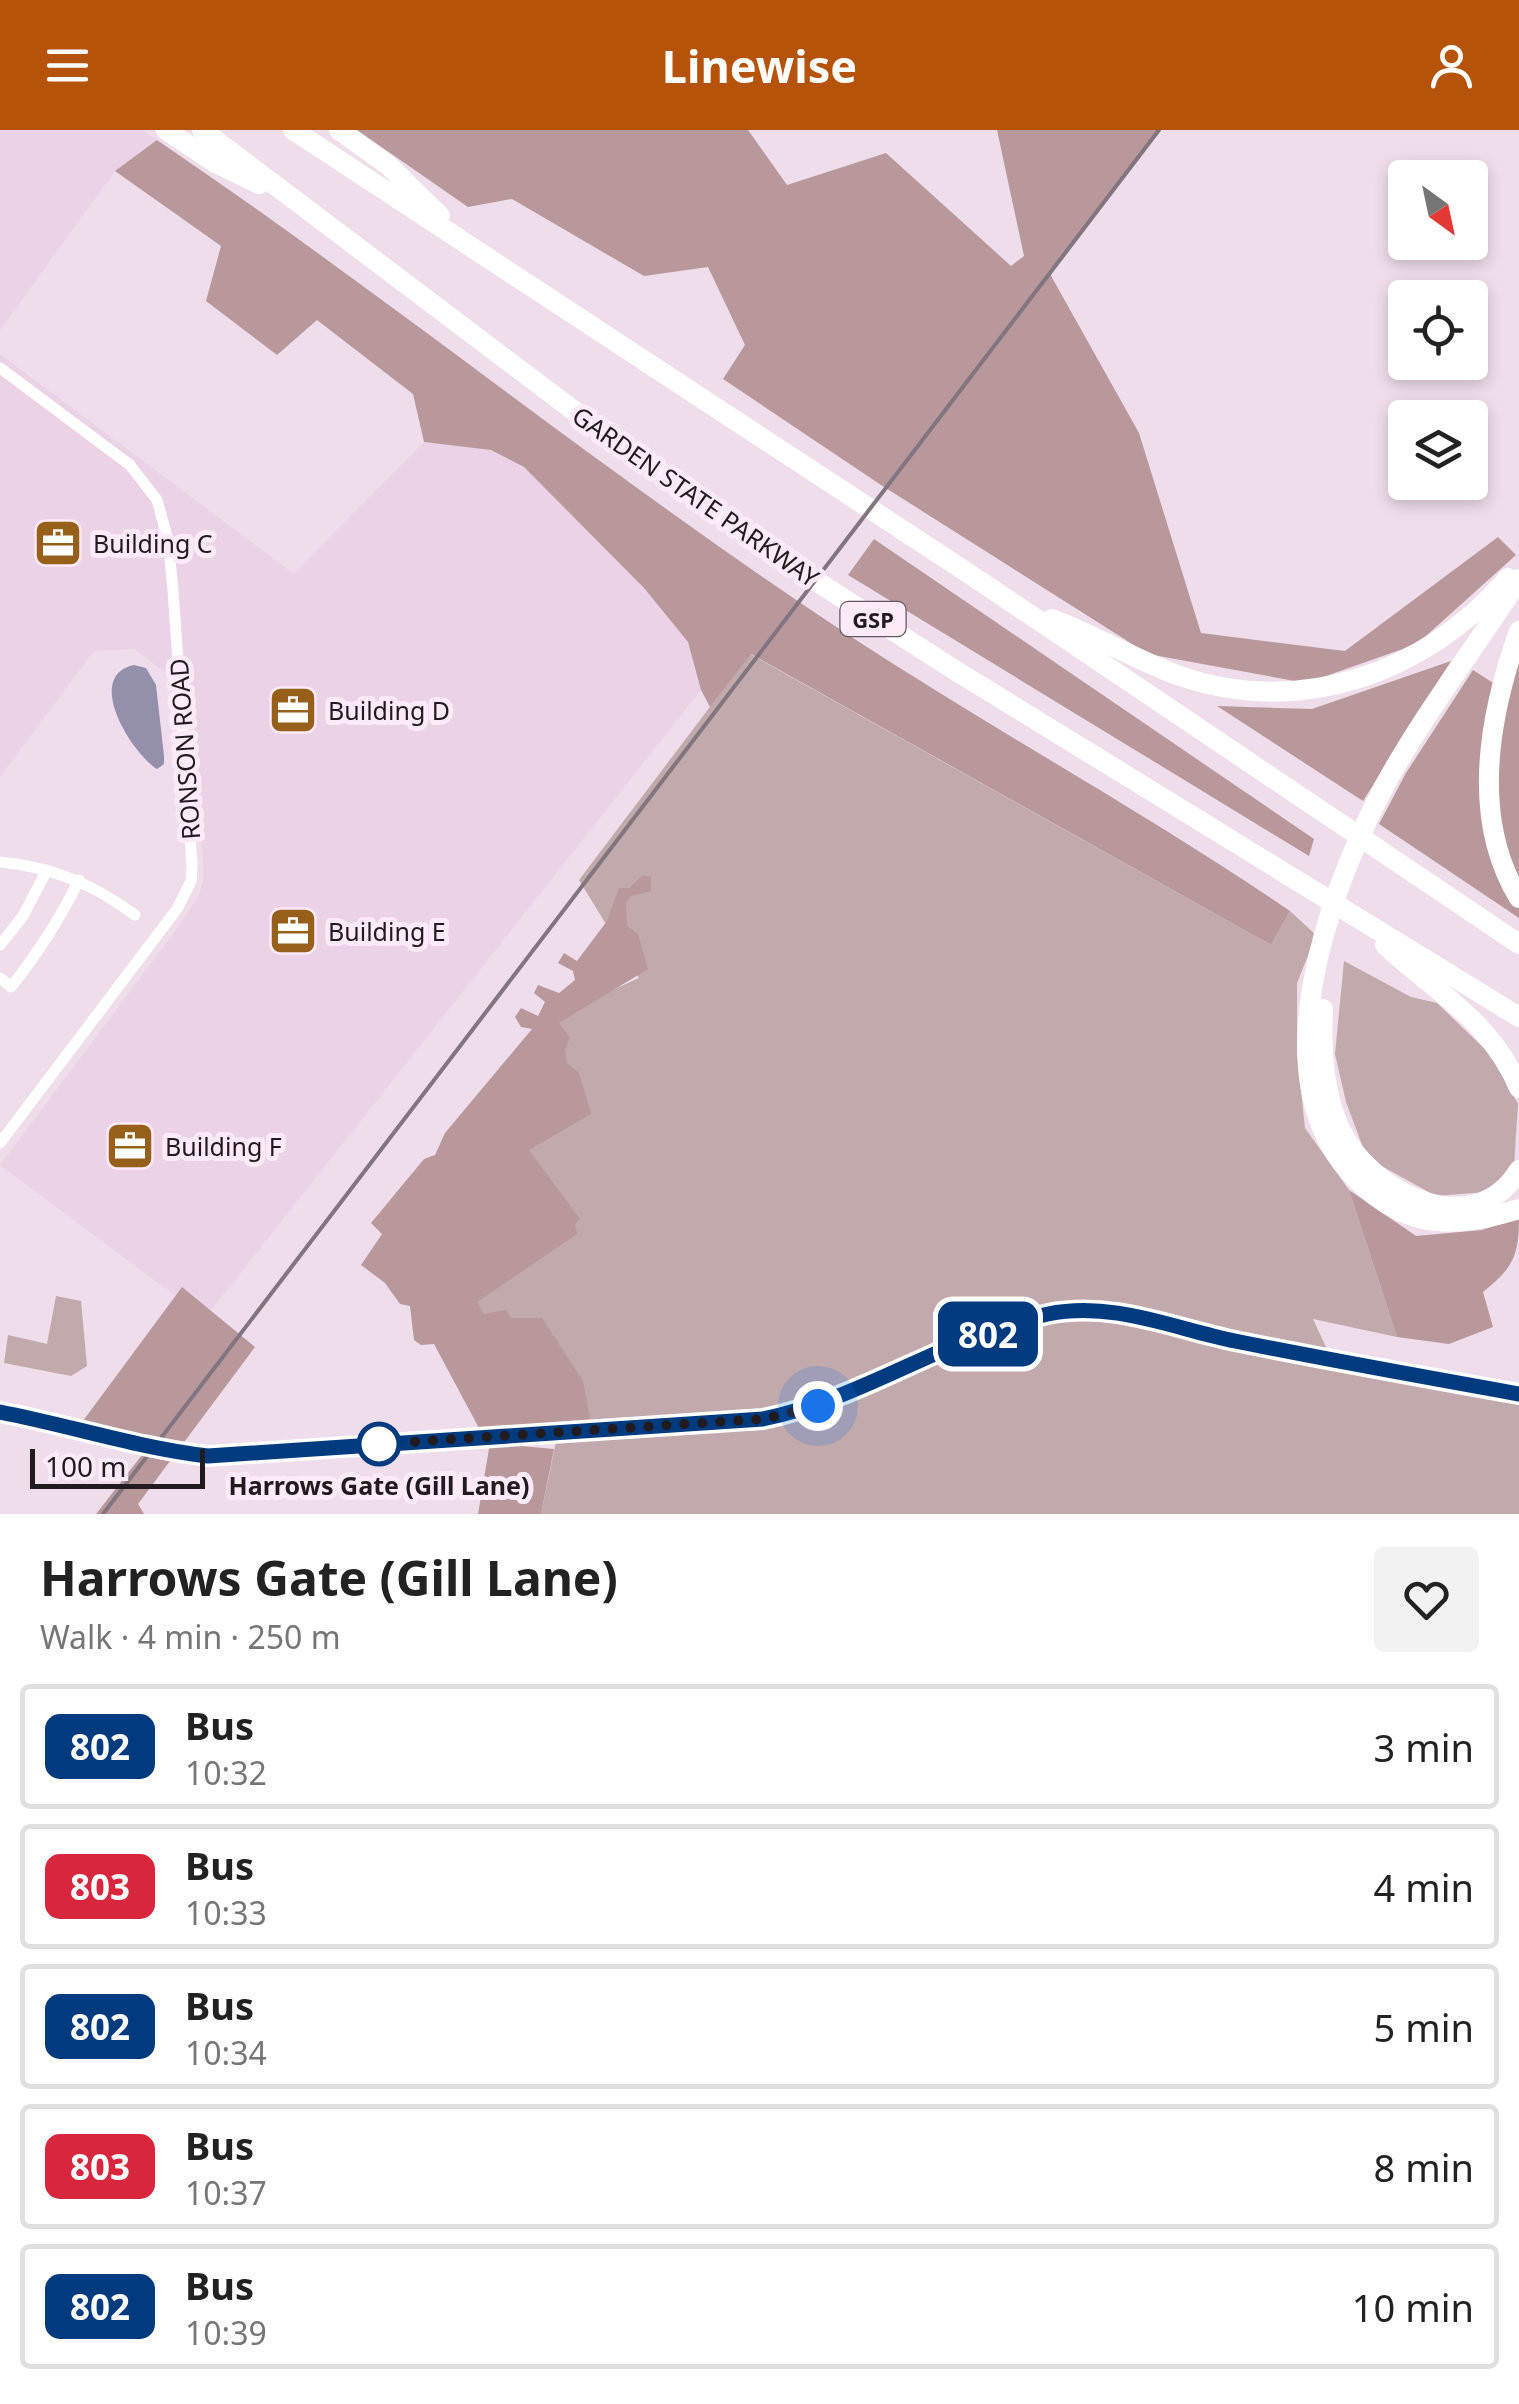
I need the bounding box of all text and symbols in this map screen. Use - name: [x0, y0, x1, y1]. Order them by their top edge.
- text: Linewise: [662, 35, 857, 96]
- icon: menu: [40, 38, 95, 93]
- icon: person: [1424, 38, 1479, 93]
- north arrow: [1388, 160, 1488, 260]
- map controls: [1388, 160, 1488, 500]
- button: locate: [1388, 280, 1488, 380]
- street label: GARDEN STATE PARKWAY: [566, 398, 827, 595]
- button: layers: [1388, 400, 1488, 500]
- office icon: Building C: [32, 517, 84, 569]
- place label: Building C: [93, 526, 213, 560]
- road number: GSP: [840, 602, 906, 636]
- street label: RONSON ROAD: [161, 657, 207, 841]
- office icon: Building D: [267, 684, 319, 736]
- place label: Building D: [328, 693, 450, 727]
- office icon: Building E: [267, 905, 319, 957]
- place label: Building E: [328, 914, 446, 948]
- office icon: Building F: [104, 1120, 156, 1172]
- place label: Building F: [165, 1129, 282, 1163]
- line badge: 802: [930, 1302, 1046, 1366]
- text: 802: [958, 1311, 1018, 1358]
- your location: [793, 1381, 843, 1431]
- marker: Harrows Gate (Gill Lane): [358, 1423, 400, 1465]
- scale bar: [30, 1444, 205, 1488]
- text: 100 m: [45, 1447, 127, 1485]
- place label: Harrows Gate (Gill Lane): [229, 1468, 529, 1502]
- text: Harrows Gate (Gill Lane): [40, 1545, 618, 1610]
- button: heart: [1374, 1547, 1479, 1652]
- text: Walk · 4 min · 250 m: [40, 1615, 341, 1658]
- text: Bus: [185, 1699, 254, 1751]
- text: 3 min: [1374, 1721, 1474, 1773]
- text: 802: [70, 1723, 130, 1770]
- text: 10:32: [185, 1751, 267, 1794]
- text: Bus: [185, 1839, 254, 1891]
- text: 4 min: [1374, 1861, 1474, 1913]
- text: 803: [70, 1863, 130, 1910]
- text: 10:33: [185, 1891, 267, 1934]
- text: Bus: [185, 1979, 254, 2031]
- text: 5 min: [1374, 2001, 1474, 2053]
- text: 802: [70, 2003, 130, 2050]
- text: 10:34: [185, 2031, 267, 2074]
- text: Bus: [185, 2119, 254, 2171]
- text: 8 min: [1374, 2141, 1474, 2193]
- text: 803: [70, 2143, 130, 2190]
- text: 10:37: [185, 2171, 267, 2214]
- text: Bus: [185, 2259, 254, 2311]
- text: 10 min: [1352, 2281, 1474, 2333]
- text: 802: [70, 2283, 130, 2330]
- text: 10:39: [185, 2311, 267, 2354]

